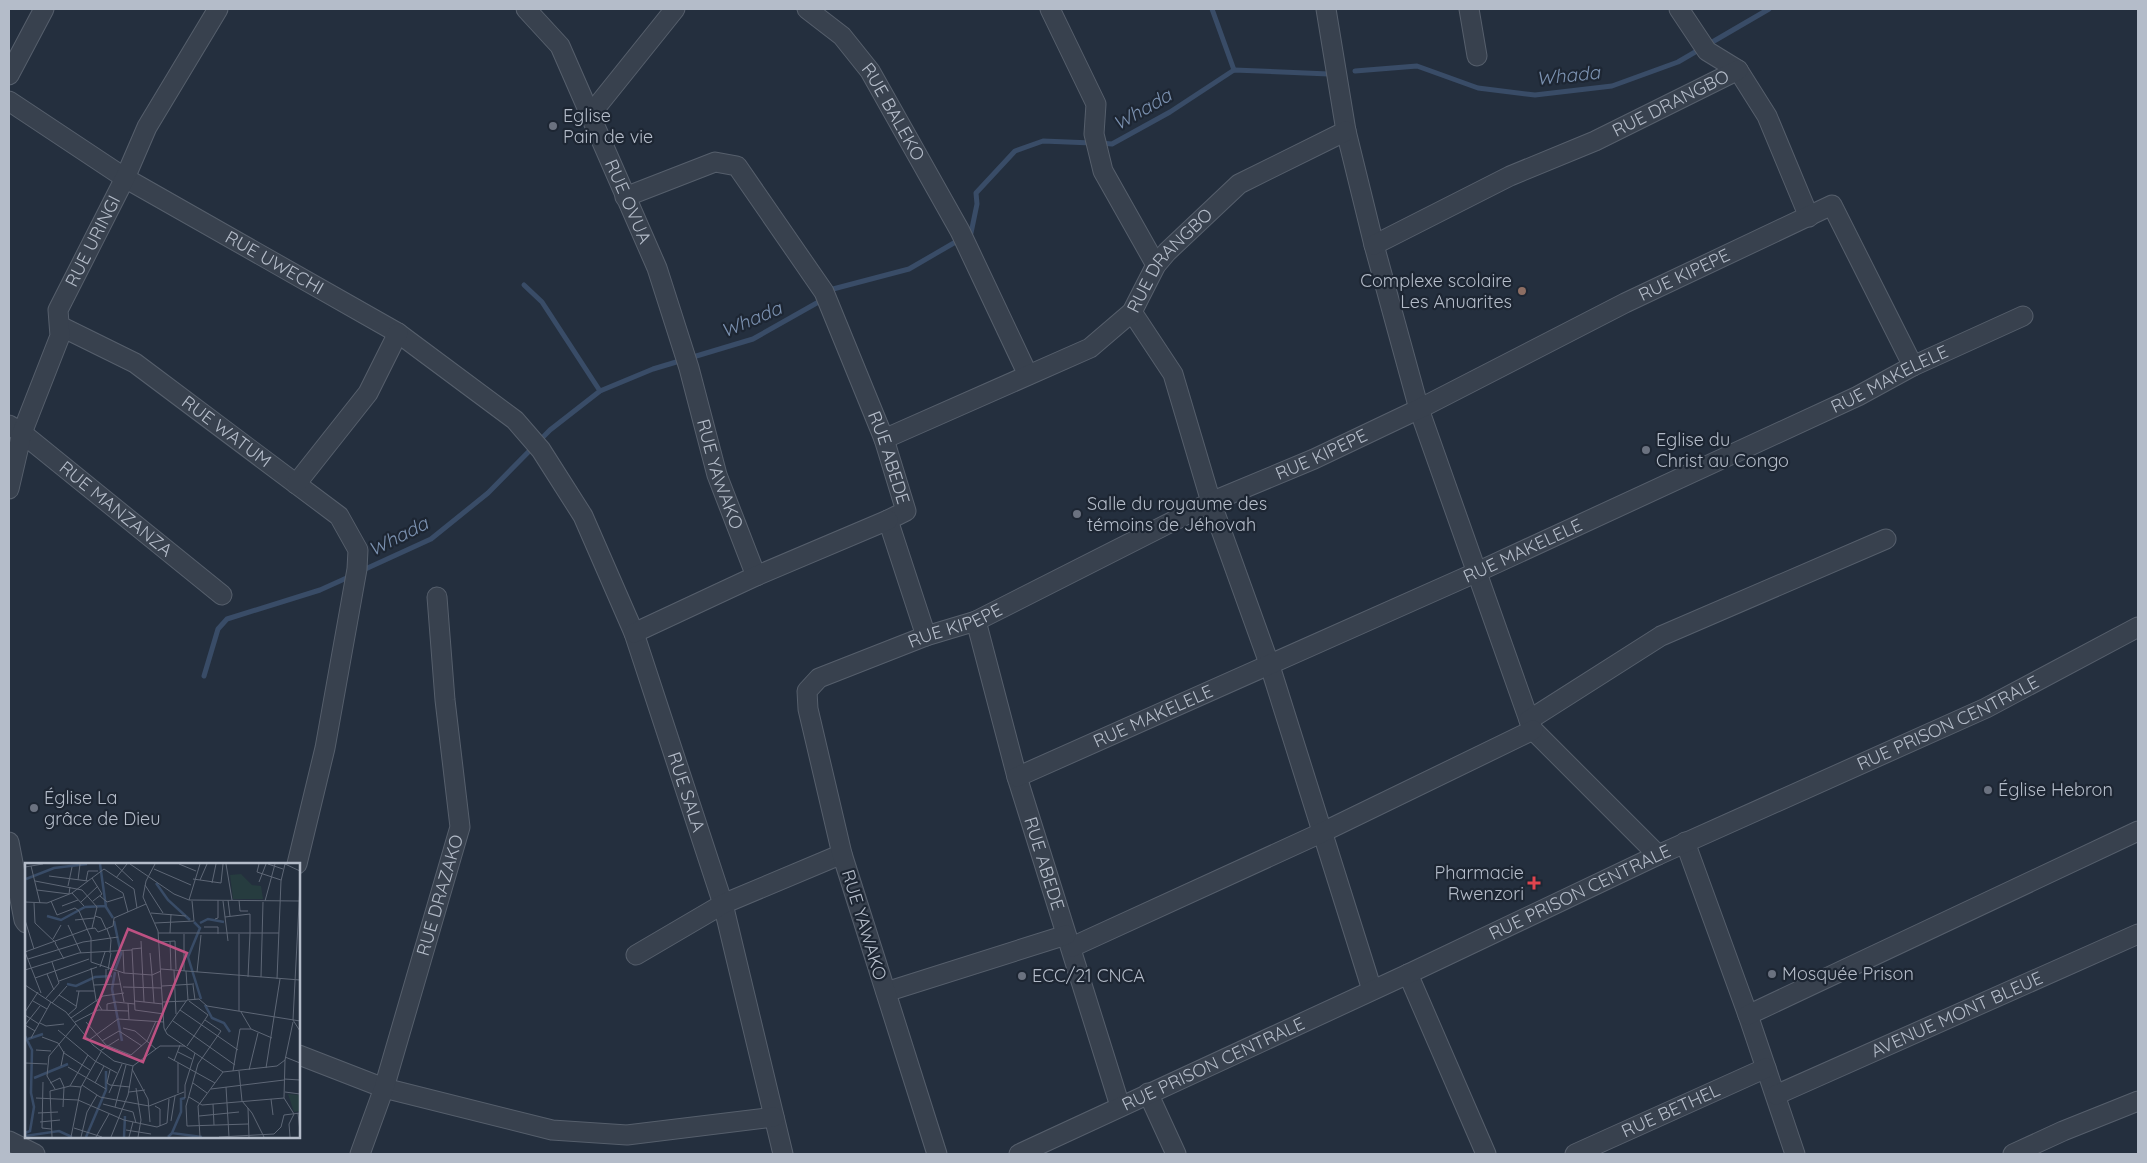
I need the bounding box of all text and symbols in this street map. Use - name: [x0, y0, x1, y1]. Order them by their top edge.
- street label: RUE BALEKO: [857, 58, 930, 165]
- water label: Whada: [1535, 60, 1602, 90]
- street label: RUE DRANGBO: [1608, 64, 1733, 142]
- water label: Whada: [1108, 82, 1177, 135]
- place label: Eglise Pain de vie: [563, 104, 653, 148]
- marker: Eglise Pain de vie: [547, 120, 559, 132]
- street label: RUE OVUA: [600, 156, 657, 247]
- street label: RUE URINGI: [60, 191, 125, 290]
- street label: RUE DRANGBO: [1122, 203, 1217, 316]
- street label: RUE UWECHI: [221, 225, 328, 299]
- street label: RUE KIPEPE: [1635, 243, 1733, 306]
- place label: Complexe scolaire Les Anuarites: [1360, 269, 1512, 313]
- marker: Complexe scolaire Les Anuarites: [1516, 285, 1528, 297]
- water label: Whada: [717, 295, 786, 342]
- street label: RUE MAKELELE: [1827, 340, 1952, 418]
- street label: RUE WATUM: [177, 390, 276, 472]
- street label: RUE ABEDE: [863, 407, 915, 507]
- street label: RUE YAWAKO: [692, 416, 749, 532]
- street label: RUE KIPEPE: [1272, 423, 1371, 485]
- place label: Eglise du Christ au Congo: [1656, 428, 1789, 472]
- marker: Eglise du Christ au Congo: [1640, 444, 1652, 456]
- street label: RUE MANZANZA: [55, 456, 178, 562]
- place label: Salle du royaume des témoins de Jéhovah: [1087, 492, 1267, 536]
- marker: Salle du royaume des témoins de Jéhovah: [1071, 508, 1083, 520]
- water label: Whada: [364, 510, 433, 561]
- street label: RUE MAKELELE: [1459, 513, 1586, 588]
- street label: RUE KIPEPE: [904, 598, 1006, 653]
- street label: RUE PRISON CENTRALE: [1853, 670, 2043, 775]
- street label: RUE MAKELELE: [1090, 679, 1216, 753]
- street label: RUE SALA: [663, 749, 711, 835]
- place label: Église Hebron: [1998, 778, 2113, 801]
- marker: Église Hebron: [1982, 784, 1994, 796]
- place label: Église La grâce de Dieu: [44, 786, 160, 830]
- marker: Église La grâce de Dieu: [28, 802, 40, 814]
- street label: RUE ABEDE: [1019, 814, 1070, 913]
- street label: RUE DRAZAKO: [411, 832, 468, 958]
- street label: RUE PRISON CENTRALE: [1485, 839, 1674, 945]
- place label: Pharmacie Rwenzori: [1435, 861, 1524, 905]
- inset map: [25, 863, 300, 1138]
- street label: RUE YAWAKO: [837, 867, 892, 983]
- marker: Pharmacie Rwenzori: [1528, 877, 1540, 889]
- place label: Mosquée Prison: [1782, 962, 1914, 985]
- place label: ECC/21 CNCA: [1032, 964, 1145, 987]
- street label: AVENUE MONT BLEUE: [1867, 966, 2046, 1062]
- marker: Mosquée Prison: [1766, 968, 1778, 980]
- marker: ECC/21 CNCA: [1016, 970, 1028, 982]
- street label: RUE PRISON CENTRALE: [1118, 1012, 1308, 1116]
- street label: RUE BETHEL: [1618, 1078, 1724, 1143]

